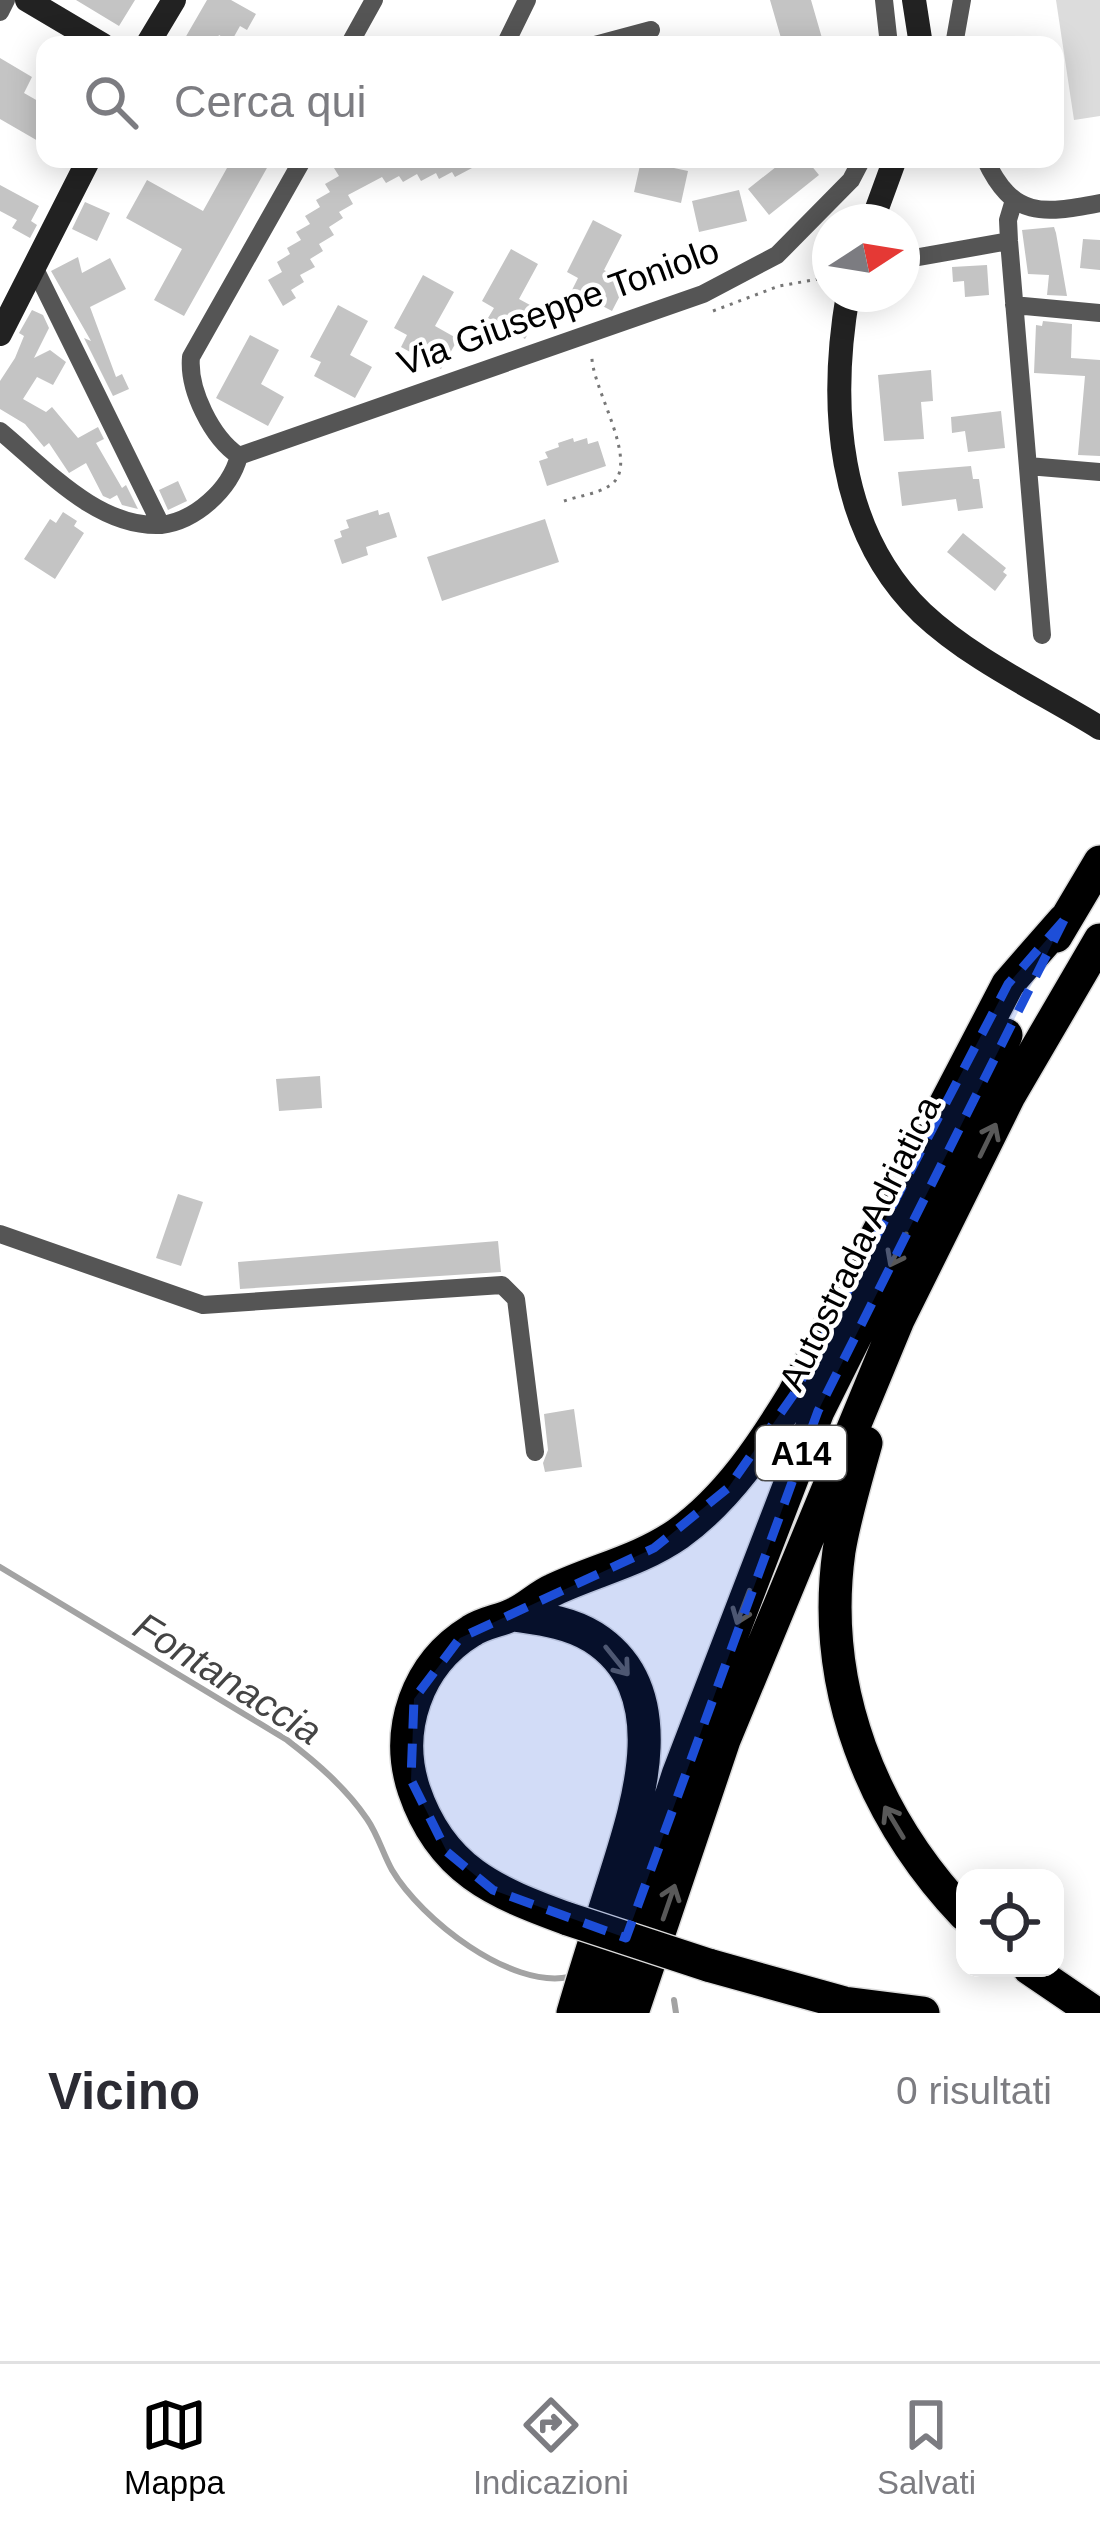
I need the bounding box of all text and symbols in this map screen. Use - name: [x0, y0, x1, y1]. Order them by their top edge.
- search box: [36, 36, 1064, 168]
- icon: search: [78, 69, 144, 135]
- text: Cerca qui: [174, 76, 367, 127]
- north arrow: [812, 204, 920, 312]
- street label: Via Giuseppe Toniolo: [392, 229, 724, 384]
- street label: Autostrada Adriatica: [770, 1089, 949, 1397]
- one-way arrow: [977, 1123, 1000, 1158]
- one-way arrow: [886, 1232, 909, 1267]
- road number: A14: [756, 1426, 846, 1480]
- one-way arrow: [730, 1588, 752, 1625]
- water label: Fontanaccia: [126, 1604, 329, 1753]
- one-way arrow: [603, 1644, 630, 1676]
- one-way arrow: [882, 1805, 906, 1840]
- map controls: [956, 1869, 1064, 1977]
- button: locate: [956, 1869, 1064, 1977]
- one-way arrow: [660, 1884, 682, 1922]
- text: Vicino: [48, 2063, 200, 2120]
- text: 0 risultati: [896, 2069, 1052, 2112]
- tab: Mappa: [124, 2392, 225, 2502]
- tab: Indicazioni: [473, 2392, 629, 2502]
- tab: Salvati: [877, 2392, 976, 2502]

